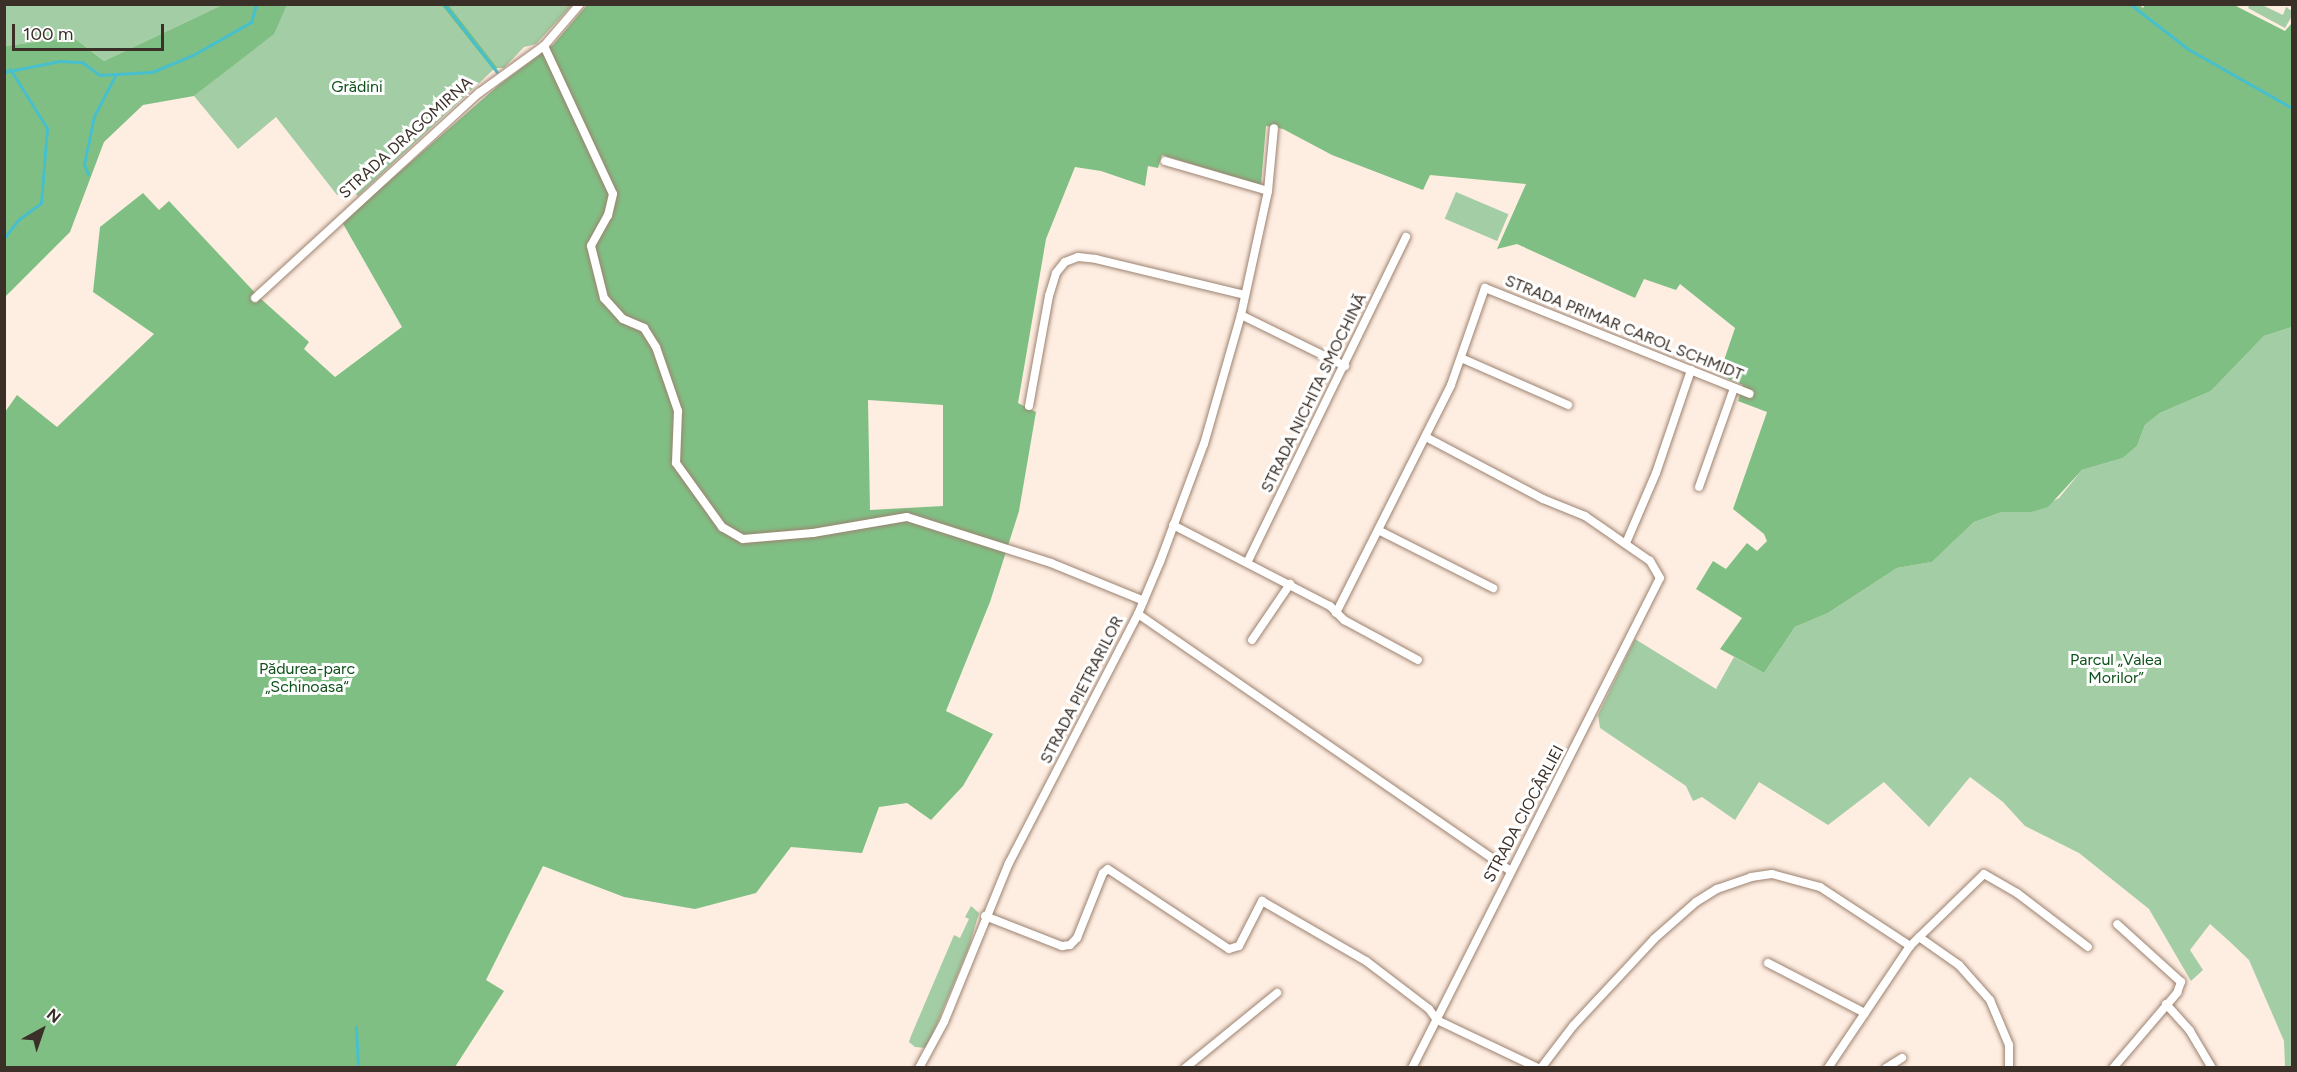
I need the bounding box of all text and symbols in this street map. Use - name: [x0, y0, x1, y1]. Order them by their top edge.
- scale bar: [15, 12, 166, 50]
- text: 100 m: [23, 23, 73, 45]
- street label: STRADA DRAGOMIRNA: [335, 73, 477, 203]
- park label: Grădini: [331, 77, 383, 97]
- street label: STRADA PRIMAR CAROL SCHMIDT: [1502, 271, 1746, 385]
- street label: STRADA NICHITA SMOCHINĂ: [1257, 290, 1371, 496]
- street label: STRADA PIETRARILOR: [1036, 613, 1128, 767]
- park label: Parcul „Valea Morilor”: [2070, 650, 2162, 688]
- park label: Pădurea-parc „Schinoasa“: [259, 659, 355, 697]
- street label: STRADA CIOCÂRLIEI: [1480, 742, 1568, 886]
- north arrow: [12, 1000, 72, 1060]
- text: N: [43, 1005, 65, 1027]

